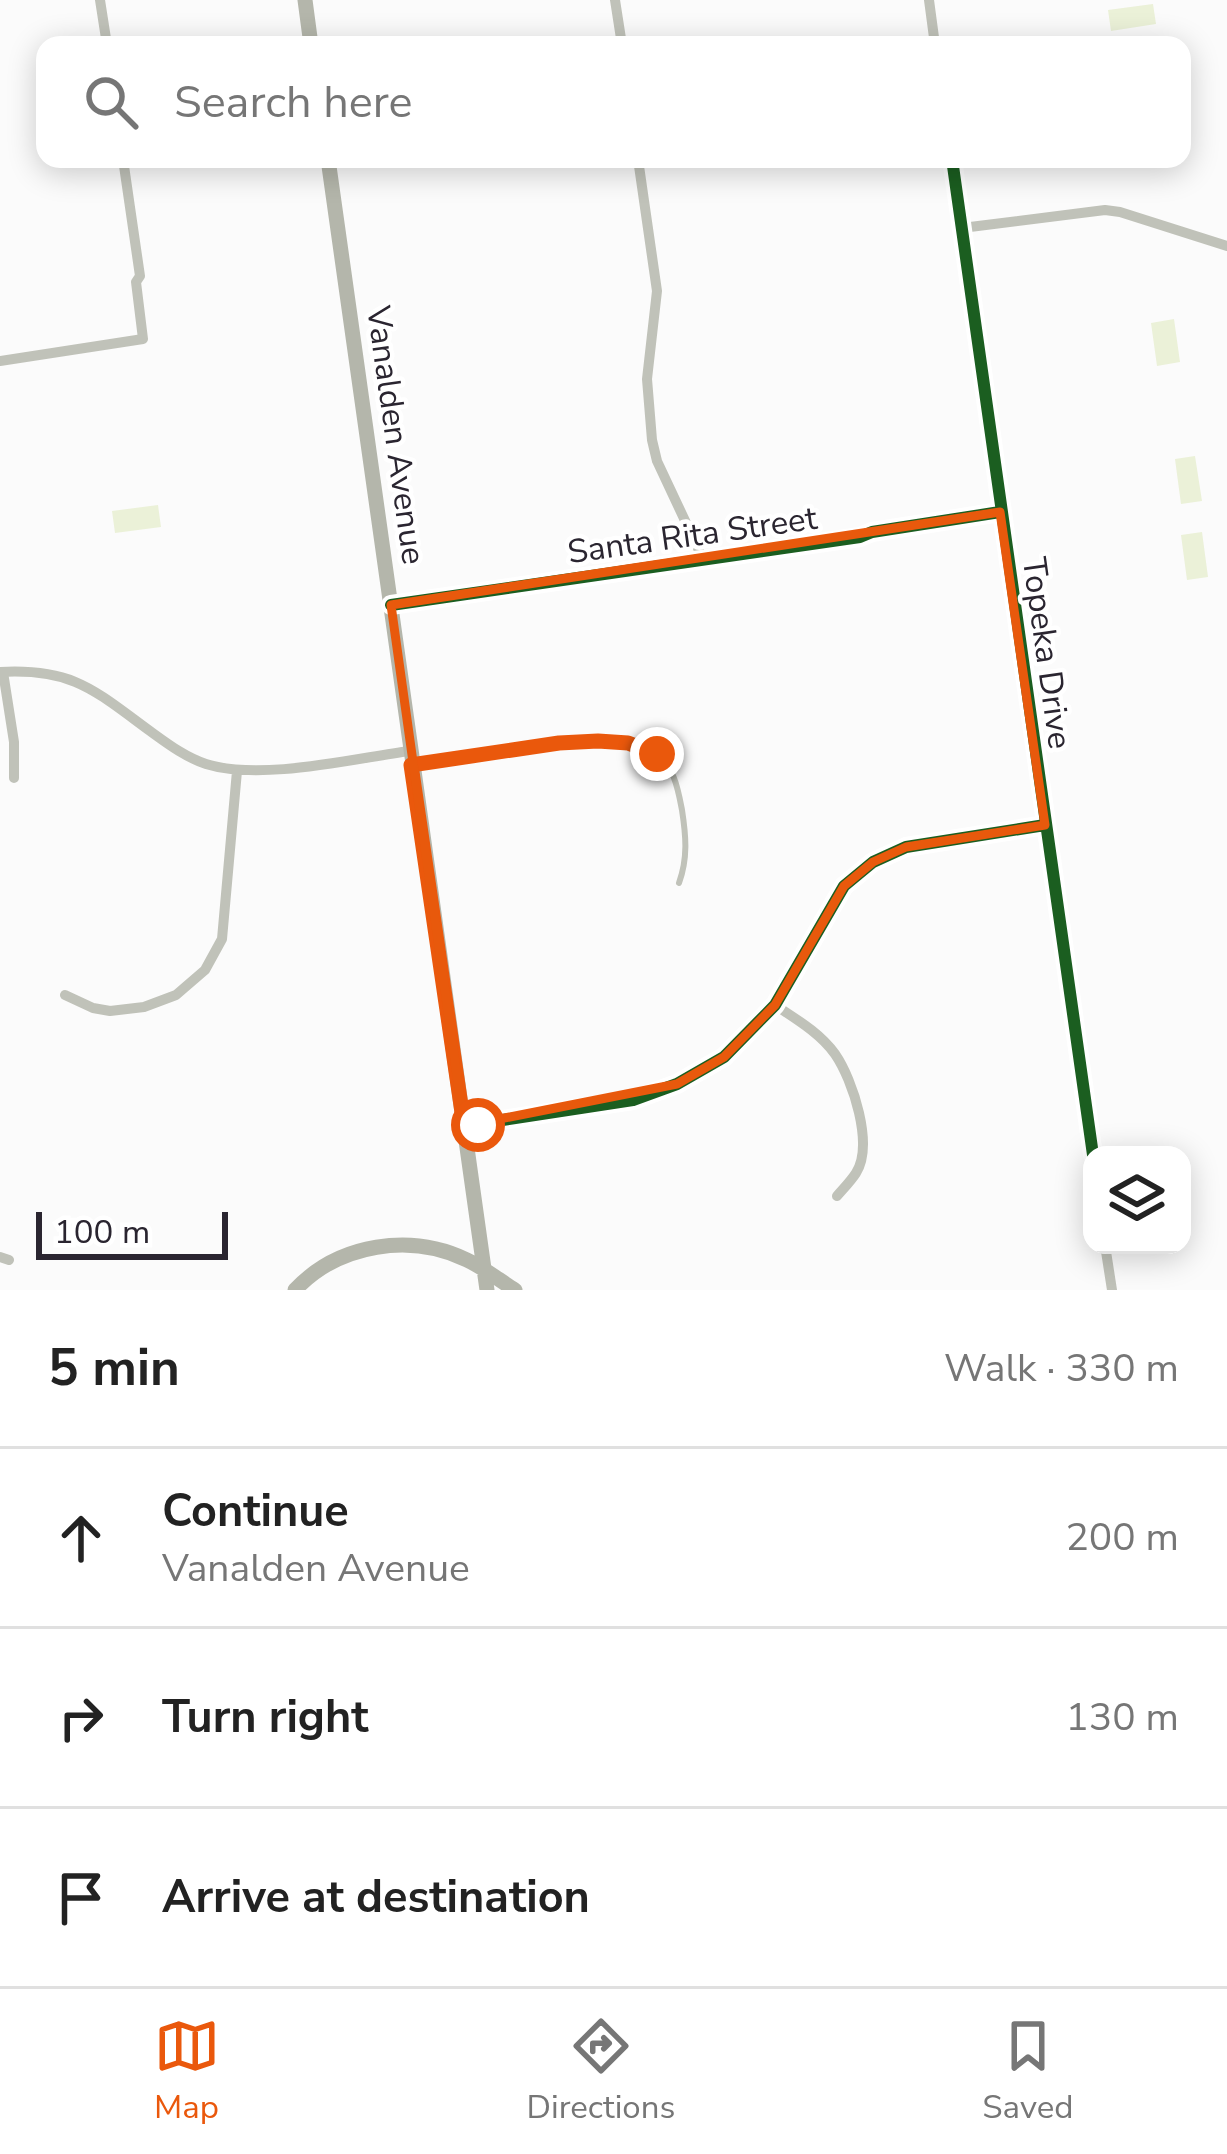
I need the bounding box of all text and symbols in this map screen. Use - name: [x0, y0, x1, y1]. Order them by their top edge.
- search box: [36, 36, 1191, 168]
- icon: search: [78, 69, 144, 135]
- text: Search here: [174, 72, 413, 133]
- street label: Vanalden Avenue: [355, 302, 436, 567]
- street label: Santa Rita Street: [565, 496, 820, 575]
- street label: Topeka Drive: [1011, 554, 1082, 752]
- route end: [630, 727, 684, 781]
- route start: [451, 1098, 505, 1152]
- map controls: [1083, 1146, 1191, 1254]
- button: layers: [1083, 1146, 1191, 1254]
- scale bar: [36, 1206, 228, 1259]
- text: 100 m: [54, 1210, 150, 1255]
- text: 5 min: [48, 1333, 180, 1403]
- text: Walk · 330 m: [944, 1342, 1179, 1395]
- text: Continue: [162, 1481, 349, 1542]
- icon: ahead: [48, 1505, 114, 1571]
- text: 200 m: [1065, 1511, 1179, 1564]
- text: Vanalden Avenue: [162, 1542, 470, 1595]
- icon: right: [48, 1685, 114, 1751]
- text: Turn right: [162, 1687, 369, 1748]
- text: 130 m: [1065, 1691, 1179, 1744]
- icon: arrive: [48, 1865, 114, 1931]
- text: Arrive at destination: [162, 1867, 590, 1928]
- tab: Map: [154, 2013, 220, 2130]
- tab: Directions: [527, 2013, 675, 2130]
- tab: Saved: [982, 2013, 1073, 2130]

